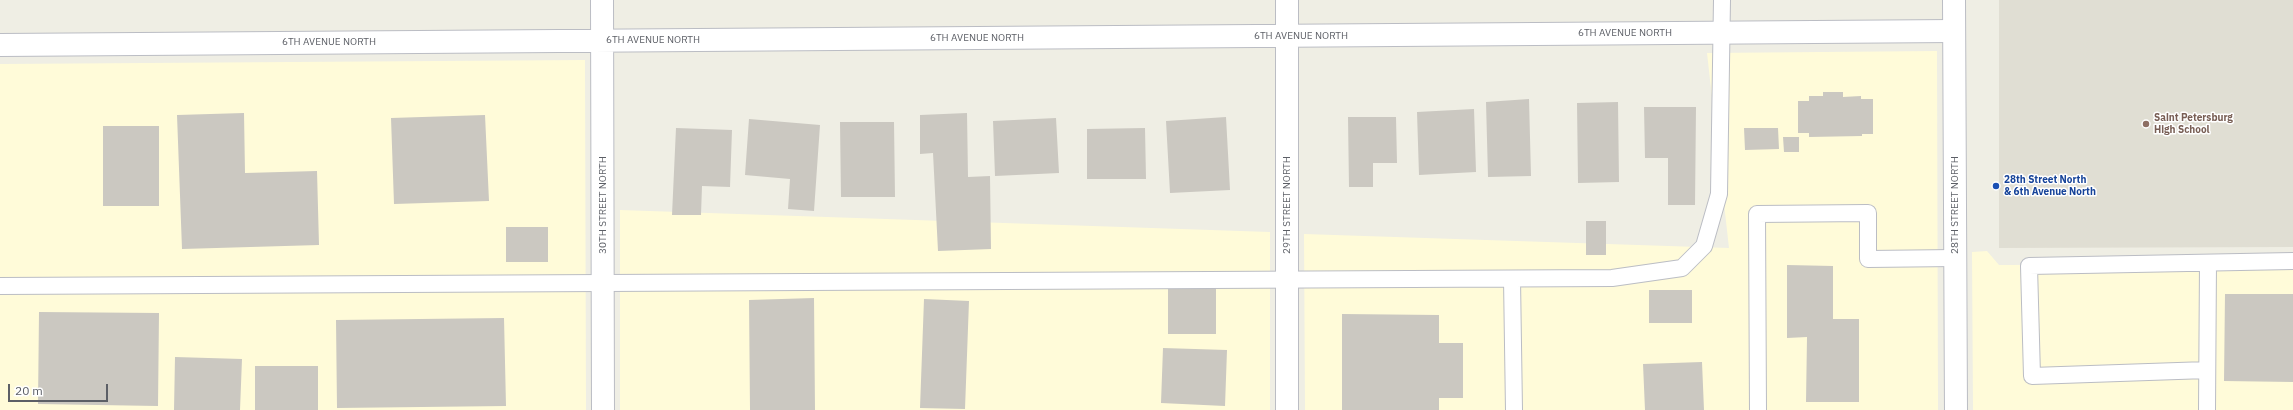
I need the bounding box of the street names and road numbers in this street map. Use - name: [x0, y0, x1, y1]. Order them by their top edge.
- street label: 6TH AVENUE NORTH: [1578, 27, 1672, 39]
- street label: 6TH AVENUE NORTH: [1254, 30, 1348, 42]
- street label: 6TH AVENUE NORTH: [930, 32, 1024, 44]
- street label: 6TH AVENUE NORTH: [606, 34, 700, 46]
- street label: 6TH AVENUE NORTH: [282, 36, 376, 48]
- street label: 30TH STREET NORTH: [597, 156, 609, 254]
- street label: 29TH STREET NORTH: [1281, 156, 1293, 254]
- street label: 28TH STREET NORTH: [1949, 156, 1961, 254]

